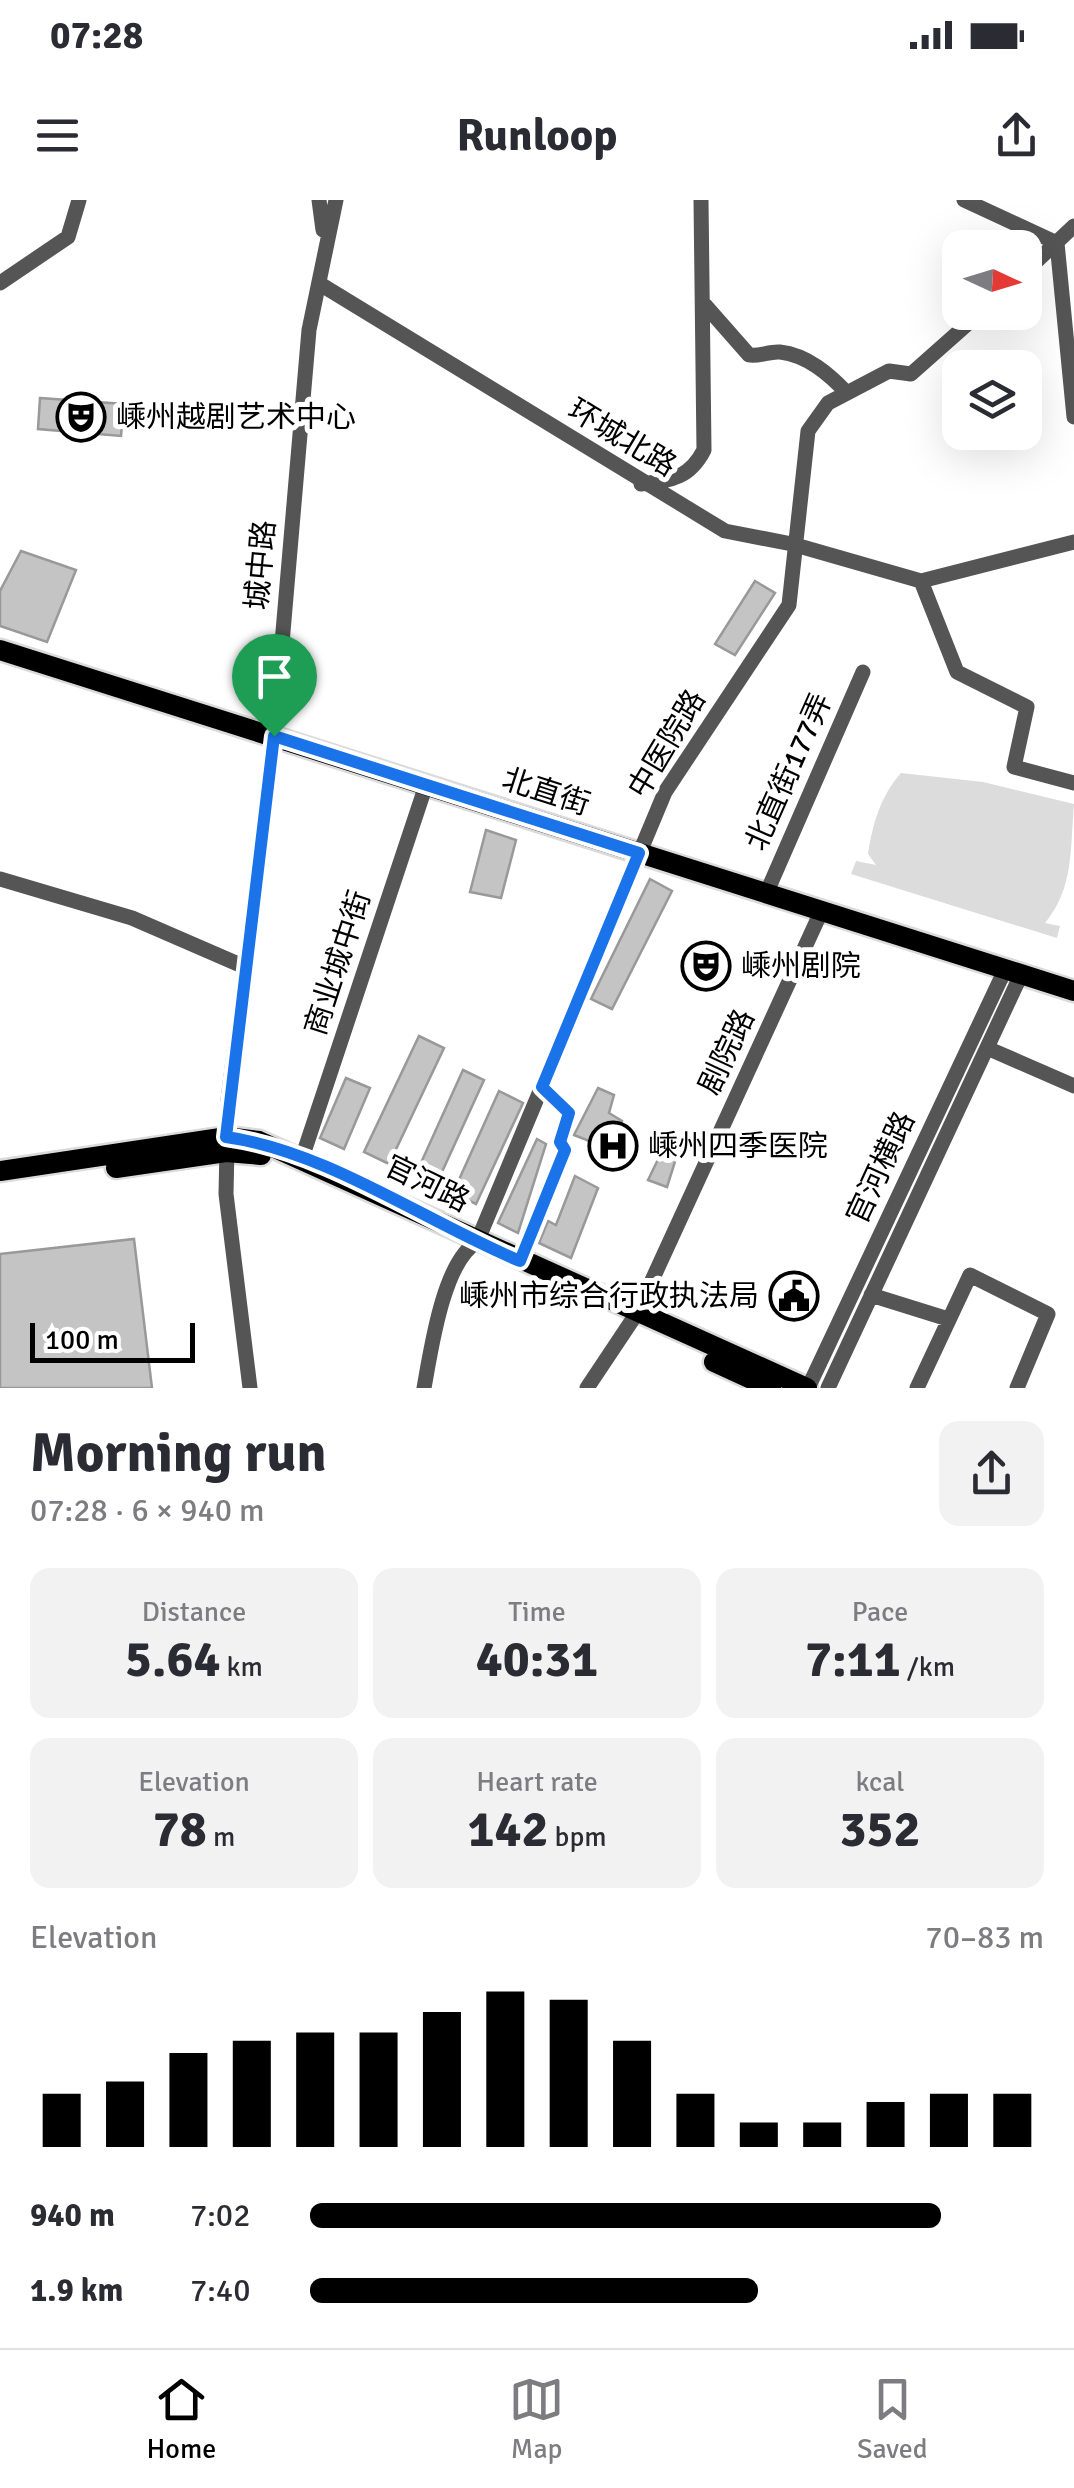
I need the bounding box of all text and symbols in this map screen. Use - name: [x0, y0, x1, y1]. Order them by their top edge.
- text: 07:28: [50, 12, 143, 59]
- icon: menu: [30, 108, 85, 163]
- text: Runloop: [457, 108, 618, 163]
- icon: share: [989, 108, 1044, 163]
- north arrow: [942, 230, 1042, 330]
- map controls: [942, 230, 1042, 450]
- button: layers: [942, 350, 1042, 450]
- theatre icon: 嵊州越剧艺术中心: [55, 391, 107, 443]
- street label: 环城北路: [561, 391, 683, 485]
- place label: 嵊州越剧艺术中心: [116, 399, 356, 436]
- street label: 城中路: [239, 519, 283, 611]
- pin: [232, 634, 317, 737]
- icon: arrive: [247, 649, 302, 704]
- street label: 中医院路: [620, 683, 714, 805]
- street label: 北直街177弄: [738, 687, 840, 857]
- street label: 北直街: [497, 760, 595, 824]
- street label: 商业城中街: [297, 886, 379, 1040]
- theatre icon: 嵊州剧院: [680, 940, 732, 992]
- place label: 嵊州剧院: [741, 948, 861, 985]
- street label: 剧院路: [691, 1003, 763, 1101]
- street label: 官河横路: [839, 1106, 923, 1230]
- hospital icon: 嵊州四季医院: [587, 1120, 639, 1172]
- place label: 嵊州四季医院: [648, 1128, 828, 1165]
- street label: 官河路: [378, 1148, 476, 1220]
- public building icon: 嵊州市综合行政执法局: [768, 1270, 820, 1322]
- place label: 嵊州市综合行政执法局: [459, 1278, 759, 1315]
- scale bar: [30, 1318, 195, 1362]
- text: 100 m: [45, 1323, 119, 1357]
- text: Morning run: [30, 1419, 327, 1487]
- button: share: [939, 1421, 1044, 1526]
- text: 07:28 · 6 × 940 m: [30, 1491, 265, 1530]
- text: Distance: [142, 1595, 246, 1629]
- text: Time: [508, 1595, 566, 1629]
- text: Pace: [852, 1595, 908, 1629]
- text: 5.64: [125, 1629, 220, 1691]
- text: 40:31: [476, 1629, 598, 1691]
- text: 7:11: [805, 1629, 901, 1691]
- text: km: [220, 1650, 263, 1684]
- text: /km: [901, 1650, 955, 1684]
- text: Elevation: [138, 1765, 250, 1799]
- text: Heart rate: [476, 1765, 598, 1799]
- text: kcal: [855, 1765, 905, 1799]
- text: 78: [153, 1799, 207, 1861]
- text: 142: [467, 1799, 548, 1861]
- text: 352: [839, 1799, 921, 1861]
- text: m: [207, 1820, 235, 1854]
- text: bpm: [548, 1820, 607, 1854]
- text: Elevation: [30, 1918, 157, 1957]
- text: 70–83 m: [925, 1918, 1044, 1957]
- text: 940 m: [30, 2196, 115, 2235]
- text: 7:02: [190, 2196, 250, 2235]
- text: 1.9 km: [30, 2271, 123, 2310]
- text: 7:40: [190, 2271, 250, 2310]
- tab: Home: [146, 2372, 216, 2466]
- tab: Map: [509, 2372, 564, 2466]
- tab: Saved: [857, 2372, 928, 2466]

